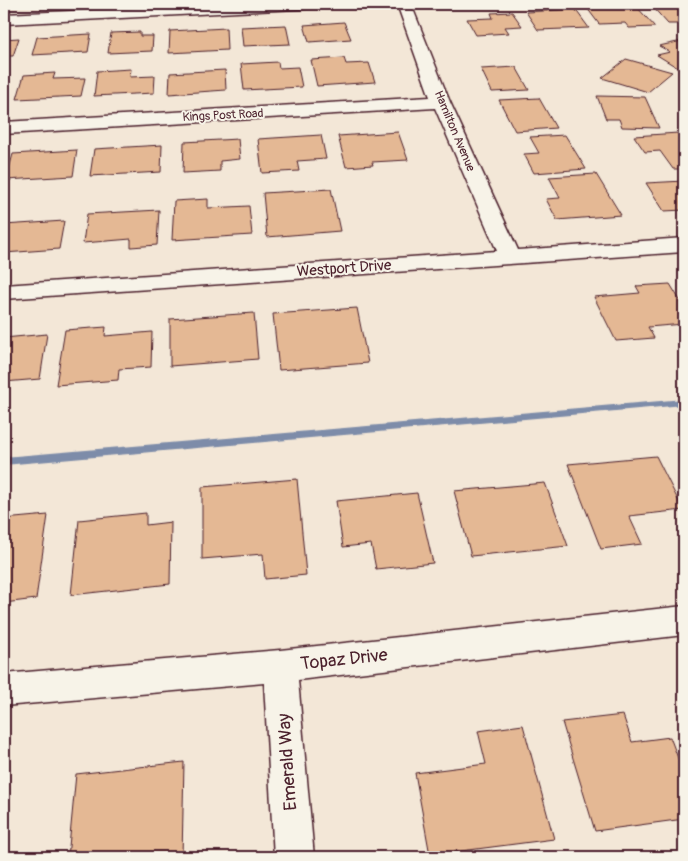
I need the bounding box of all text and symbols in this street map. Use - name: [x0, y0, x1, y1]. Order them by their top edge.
- street label: Hamilton Avenue: [431, 89, 478, 174]
- street label: Kings Post Road: [182, 106, 264, 125]
- street label: Westport Drive: [296, 256, 393, 281]
- street label: Topaz Drive: [299, 643, 389, 676]
- street label: Emerald Way: [273, 712, 302, 811]

